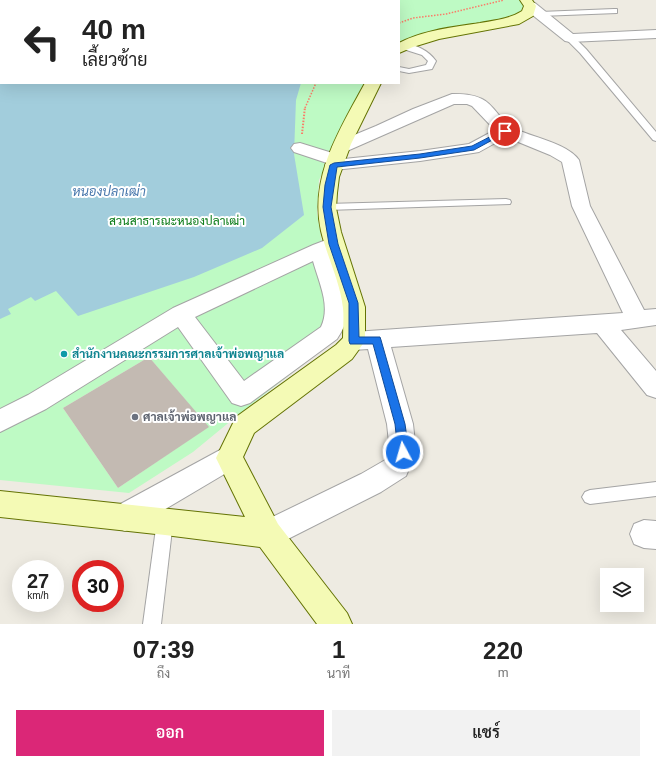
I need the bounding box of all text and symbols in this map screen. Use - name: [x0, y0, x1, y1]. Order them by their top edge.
- text: 40 m: [82, 14, 146, 45]
- icon: left: [16, 16, 68, 68]
- text: เลี้ยวซ้าย: [82, 50, 148, 70]
- pin: [488, 114, 522, 148]
- icon: arrive: [494, 120, 516, 142]
- water label: หนองปลาเฒ่า: [72, 184, 146, 199]
- park label: สวนสาธารณะหนองปลาเฒ่า: [109, 214, 245, 228]
- place label: สำนักงานคณะกรรมการศาลเจ้าพ่อพญาแล: [72, 346, 284, 361]
- marker: สำนักงานคณะกรรมการศาลเจ้าพ่อพญาแล: [59, 349, 69, 359]
- place label: ศาลเจ้าพ่อพญาแล: [143, 409, 237, 424]
- marker: ศาลเจ้าพ่อพญาแล: [130, 412, 140, 422]
- position arrow: [382, 431, 424, 473]
- speed limit sign: 30: [72, 560, 124, 612]
- map controls: [600, 568, 644, 612]
- button: layers: [600, 568, 644, 612]
- text: 27: [27, 570, 49, 592]
- text: km/h: [27, 590, 49, 601]
- text: 07:39: [133, 636, 194, 663]
- text: 1: [332, 636, 345, 663]
- text: 220: [483, 637, 523, 664]
- text: m: [498, 665, 509, 680]
- text: ถึง: [157, 666, 170, 681]
- text: นาที: [327, 666, 350, 681]
- button: ออก: [16, 710, 324, 756]
- button: แชร์: [332, 710, 640, 756]

